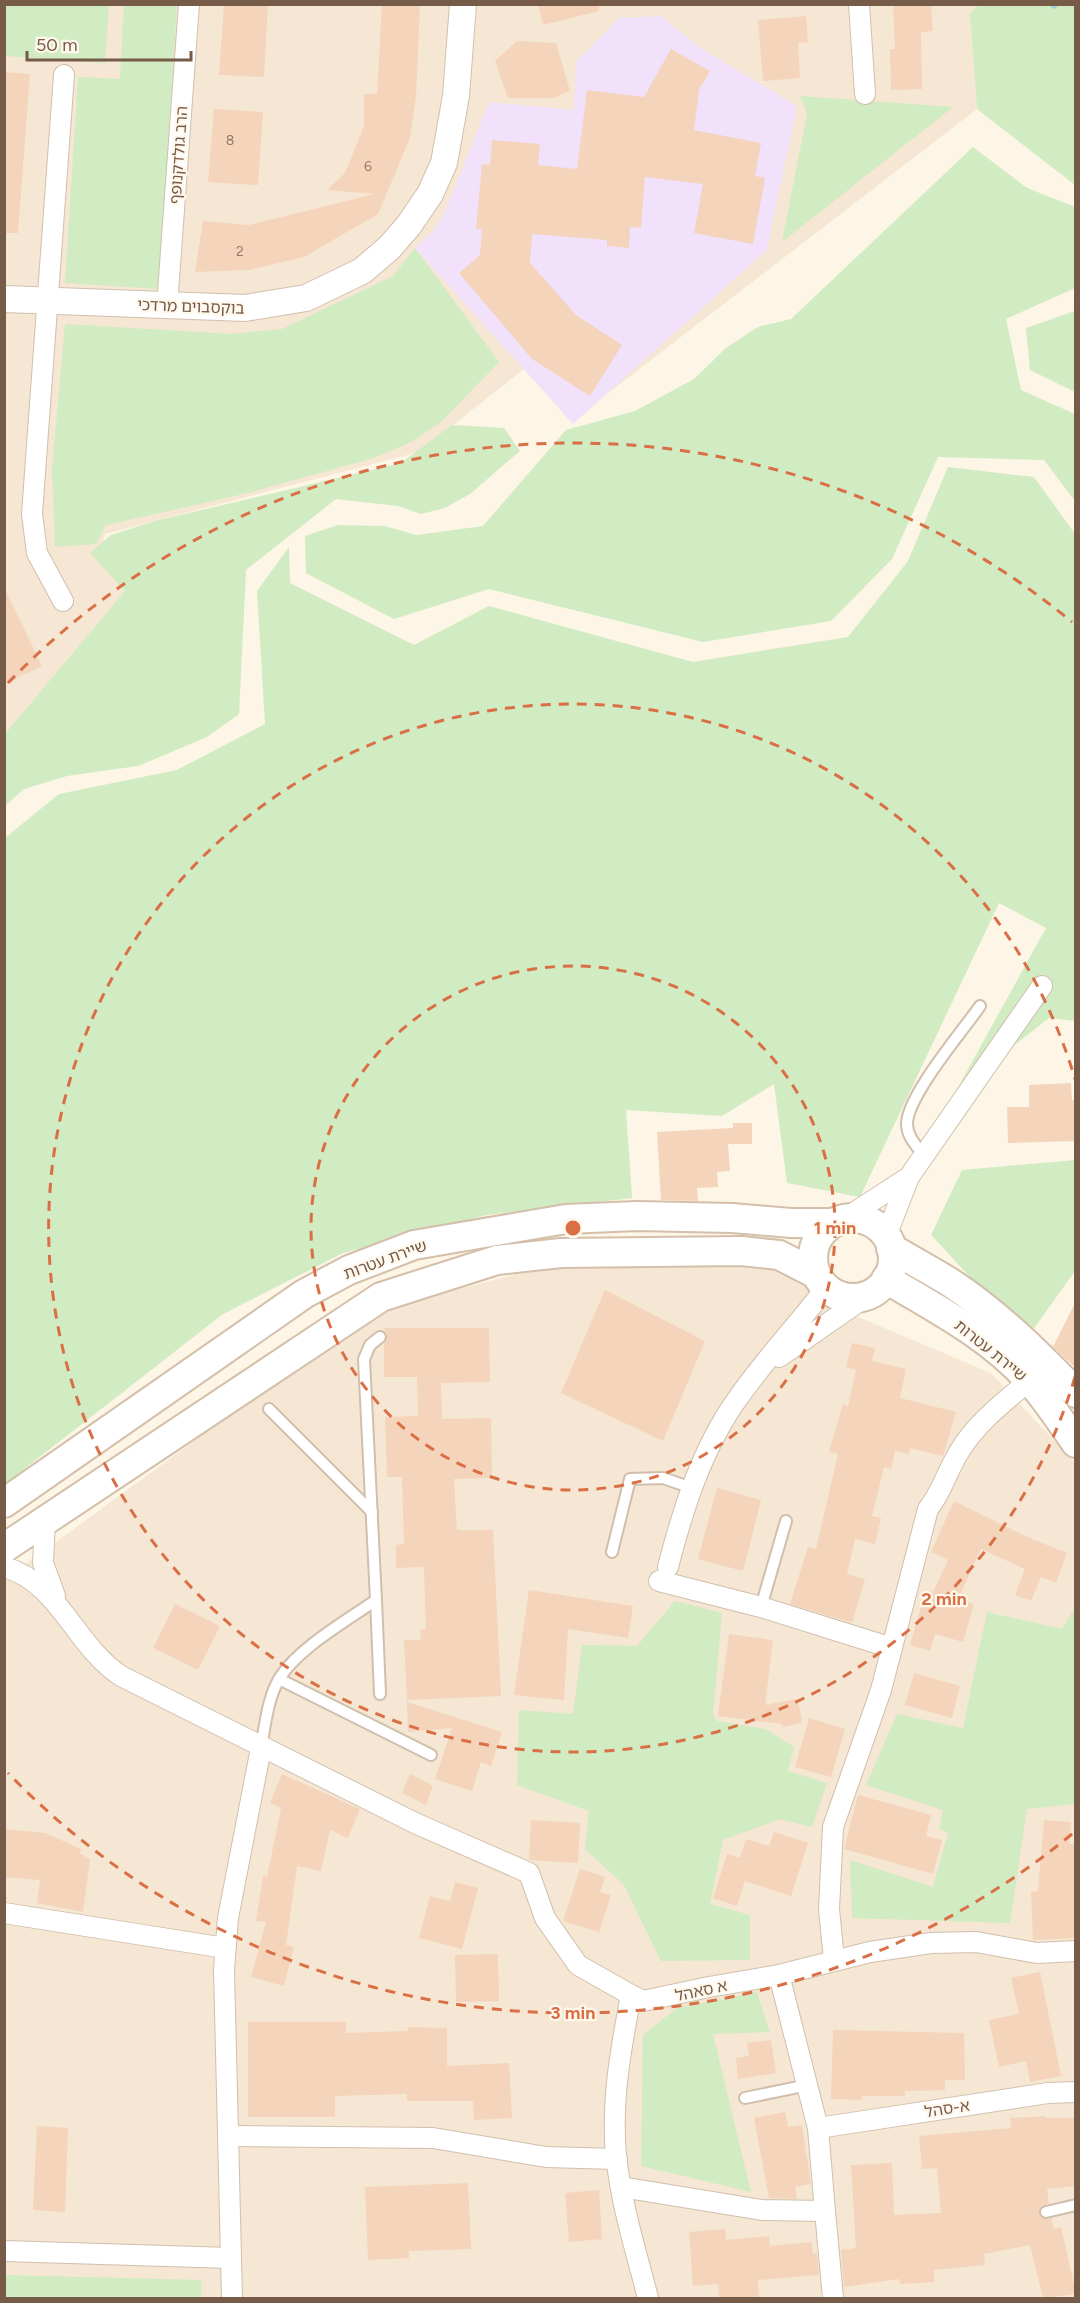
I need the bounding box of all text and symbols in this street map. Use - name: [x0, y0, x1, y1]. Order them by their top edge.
- scale bar: [27, 24, 190, 62]
- text: 50 m: [36, 34, 78, 56]
- street label: הרב גולדקנופף: [166, 105, 191, 205]
- house number: 8: [226, 132, 234, 149]
- house number: 6: [364, 158, 372, 175]
- house number: 2: [236, 243, 244, 260]
- street label: בוקסבוים מרדכי: [137, 295, 245, 318]
- text: 1 min: [814, 1217, 856, 1239]
- centre of rings: [563, 1218, 583, 1238]
- street label: שיירת עטרות: [341, 1236, 429, 1283]
- street label: שיירת עטרות: [951, 1316, 1031, 1385]
- text: 2 min: [921, 1588, 967, 1610]
- street label: א סאהל: [673, 1976, 729, 2005]
- text: 3 min: [551, 2002, 595, 2024]
- street label: א-סהל: [923, 2096, 971, 2121]

